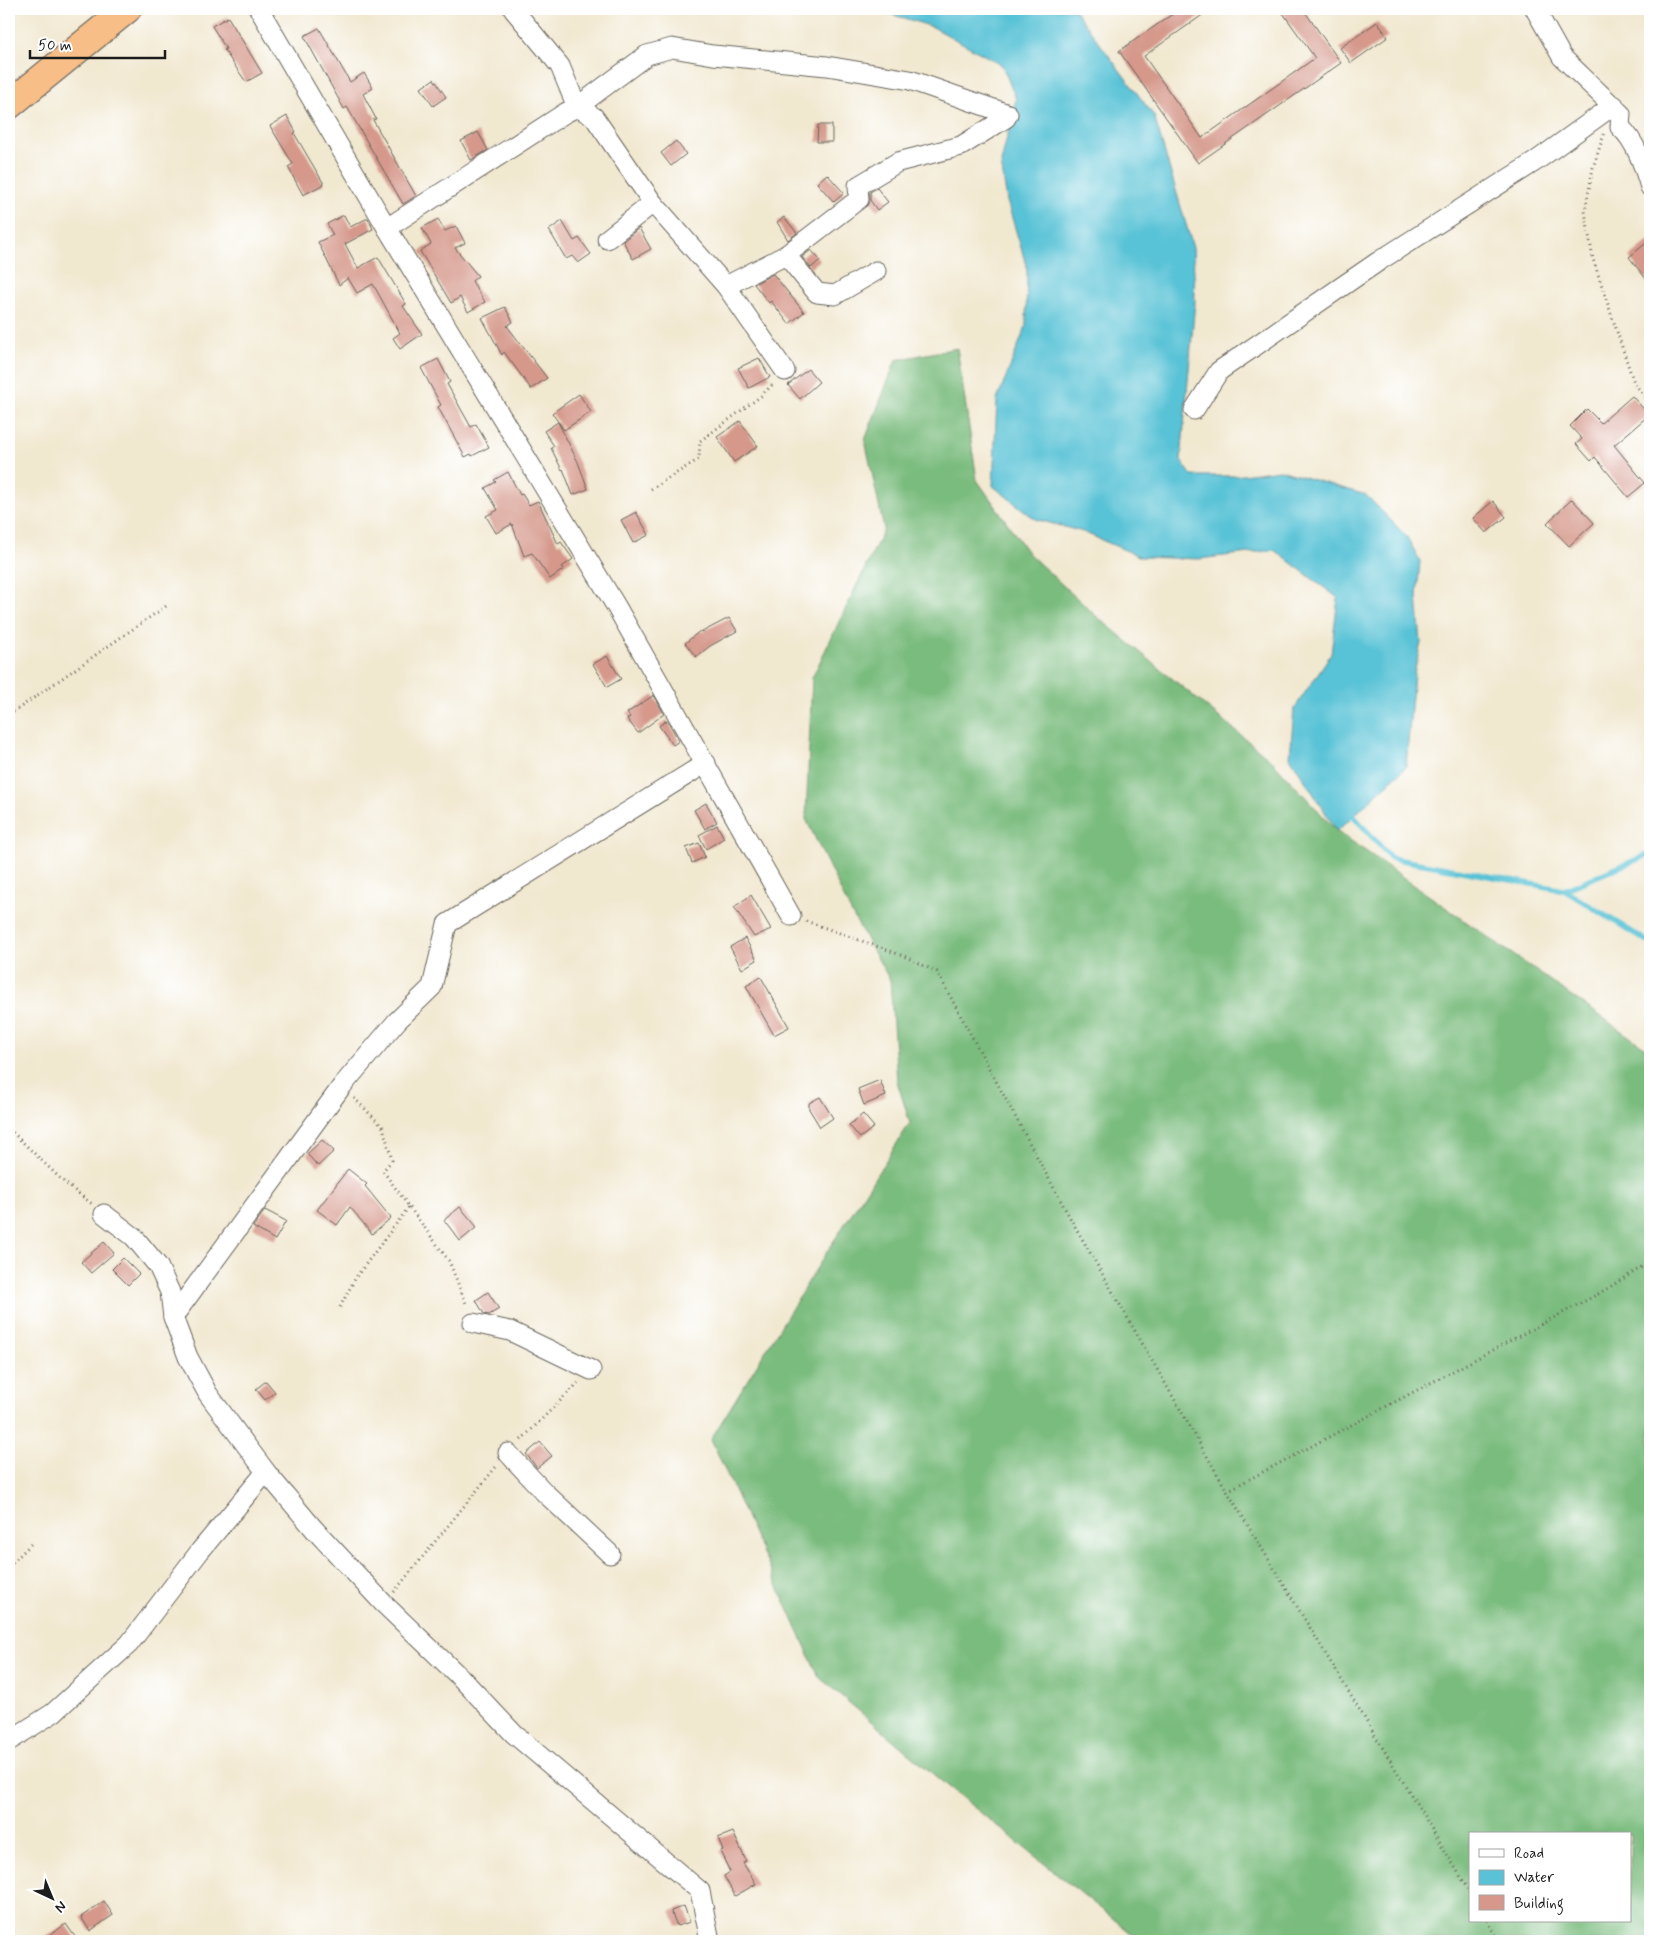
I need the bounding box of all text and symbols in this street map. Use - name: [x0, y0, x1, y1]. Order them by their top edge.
- scale bar: [30, 28, 165, 60]
- text: 50 m: [38, 36, 72, 56]
- legend: [1469, 1832, 1632, 1922]
- text: Road: [1514, 1844, 1544, 1864]
- text: Water: [1514, 1868, 1554, 1888]
- north arrow: [28, 1872, 78, 1922]
- text: Building: [1514, 1894, 1564, 1915]
- text: N: [51, 1897, 70, 1916]

